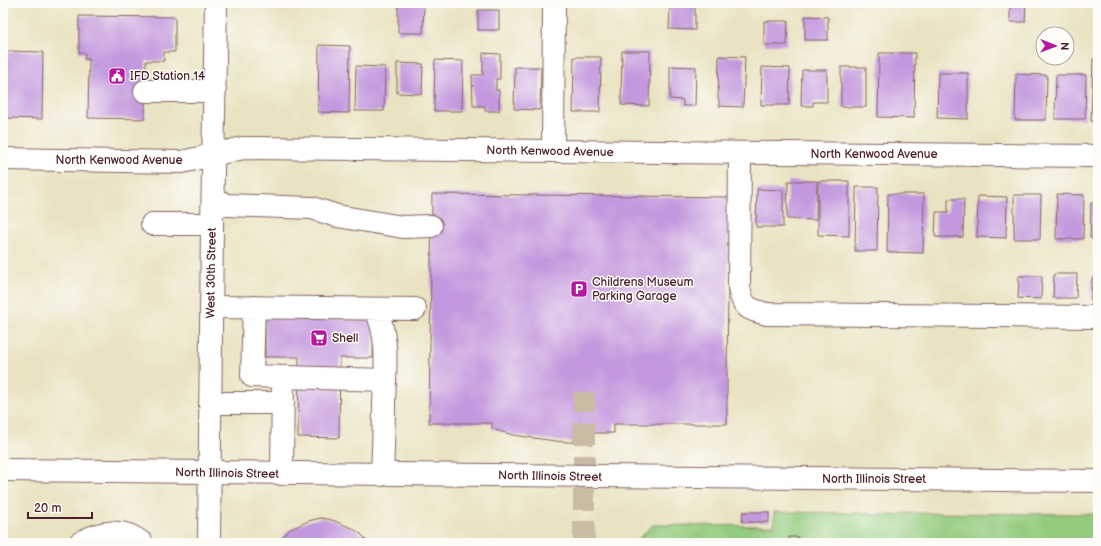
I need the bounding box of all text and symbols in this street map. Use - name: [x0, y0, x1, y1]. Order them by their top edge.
- north arrow: [1035, 26, 1075, 66]
- text: N: [1058, 42, 1071, 50]
- public building icon: IFD Station 14: [107, 66, 127, 86]
- place label: IFD Station 14: [130, 69, 206, 84]
- street label: North Kenwood Avenue: [486, 143, 614, 160]
- street label: North Kenwood Avenue: [810, 147, 938, 162]
- street label: North Kenwood Avenue: [55, 153, 183, 168]
- street label: West 30th Street: [203, 227, 220, 319]
- place label: Childrens Museum Parking Garage: [592, 275, 693, 304]
- parking icon: Childrens Museum Parking Garage: [569, 279, 589, 299]
- supermarket icon: Shell: [309, 328, 329, 348]
- place label: Shell: [332, 331, 358, 346]
- street label: North Illinois Street: [175, 465, 279, 482]
- street label: North Illinois Street: [498, 468, 602, 485]
- street label: North Illinois Street: [822, 472, 926, 487]
- scale bar: [28, 494, 92, 520]
- text: 20 m: [34, 501, 61, 516]

